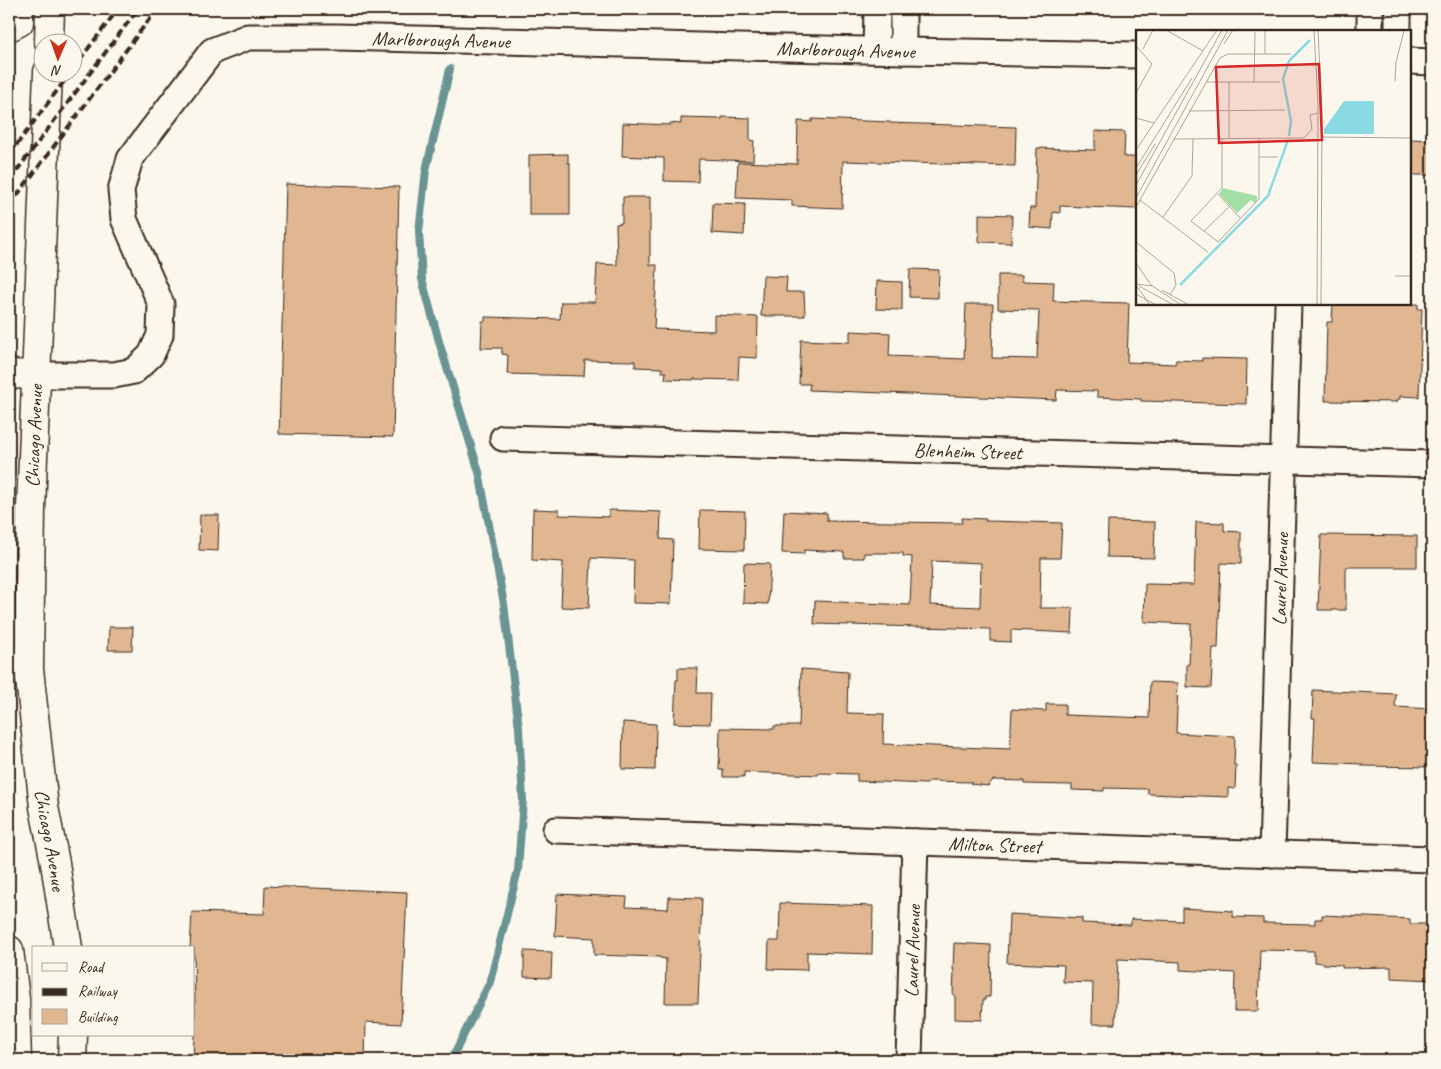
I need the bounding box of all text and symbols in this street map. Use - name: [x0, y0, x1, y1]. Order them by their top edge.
- street label: Marlborough Avenue: [372, 25, 512, 54]
- inset map: [1136, 30, 1411, 305]
- north arrow: [32, 32, 82, 82]
- street label: Marlborough Avenue: [776, 35, 917, 64]
- text: N: [51, 62, 62, 79]
- street label: Chicago Avenue: [20, 383, 48, 488]
- street label: Blenheim Street: [913, 437, 1025, 465]
- street label: Laurel Avenue: [1266, 531, 1294, 626]
- street label: Chicago Avenue: [30, 788, 72, 894]
- street label: Milton Street: [948, 830, 1045, 859]
- street label: Laurel Avenue: [898, 903, 926, 998]
- legend: [32, 946, 195, 1036]
- text: Road: [78, 958, 105, 977]
- text: Railway: [78, 982, 119, 1001]
- text: Building: [78, 1008, 118, 1027]

